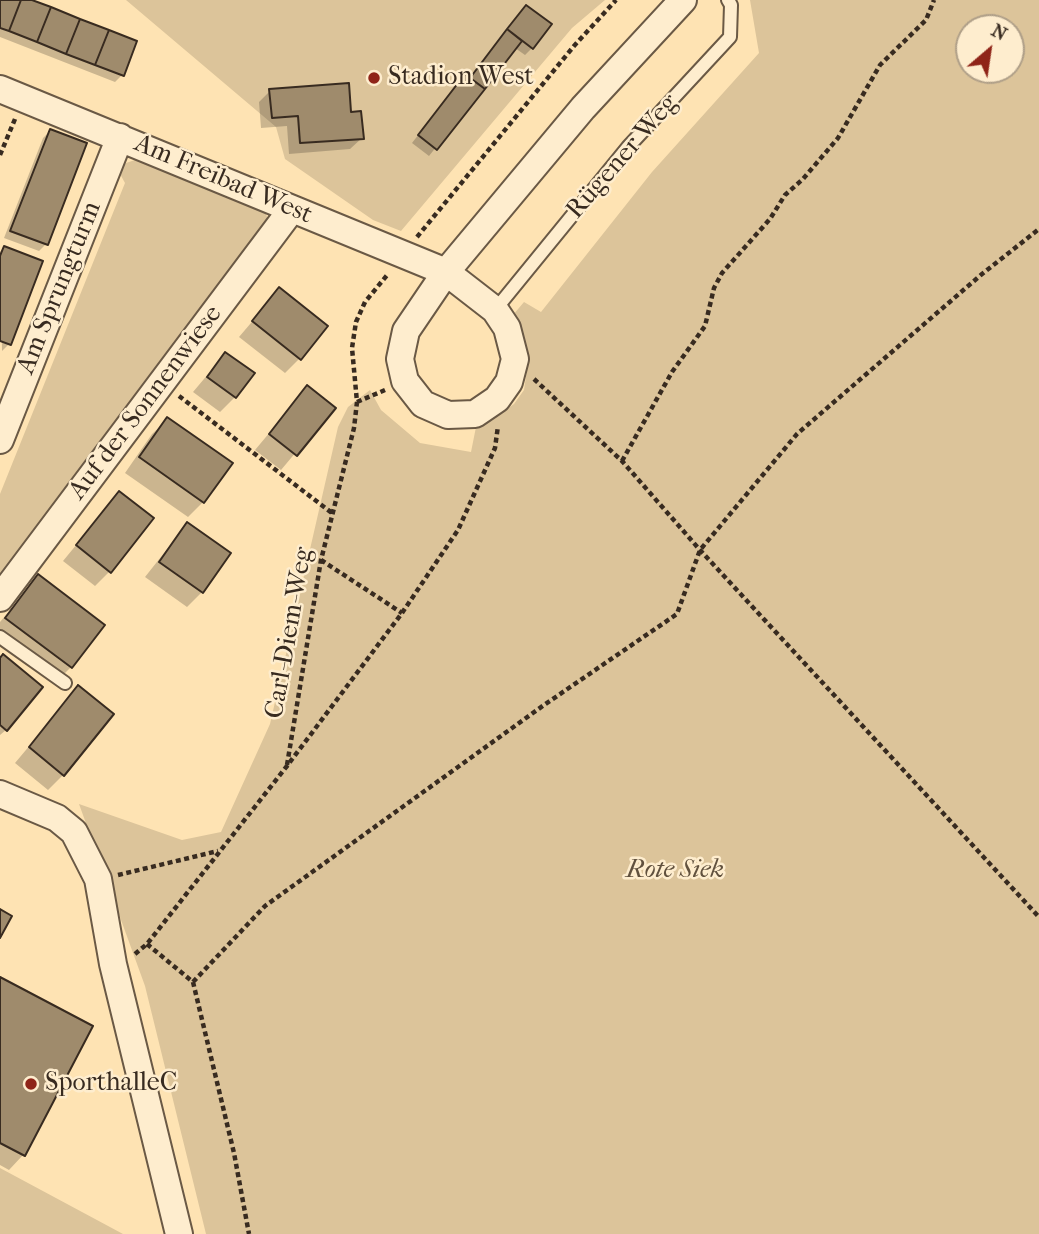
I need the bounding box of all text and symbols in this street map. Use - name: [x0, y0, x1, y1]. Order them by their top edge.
- north arrow: [955, 14, 1025, 84]
- text: N: [988, 19, 1011, 45]
- place label: Stadion West: [388, 62, 534, 94]
- marker: Stadion West: [366, 70, 382, 86]
- street label: Rügener Weg: [560, 88, 686, 226]
- street label: Am Freibad West: [129, 128, 317, 232]
- street label: Am Sprungturm: [11, 197, 109, 379]
- street label: Auf der Sonnenwiese: [63, 300, 229, 506]
- street label: Carl-Diem-Weg: [260, 545, 320, 721]
- park label: Rote Siek: [626, 855, 724, 887]
- place label: SporthalleC: [45, 1068, 177, 1100]
- marker: SporthalleC: [23, 1076, 39, 1092]

